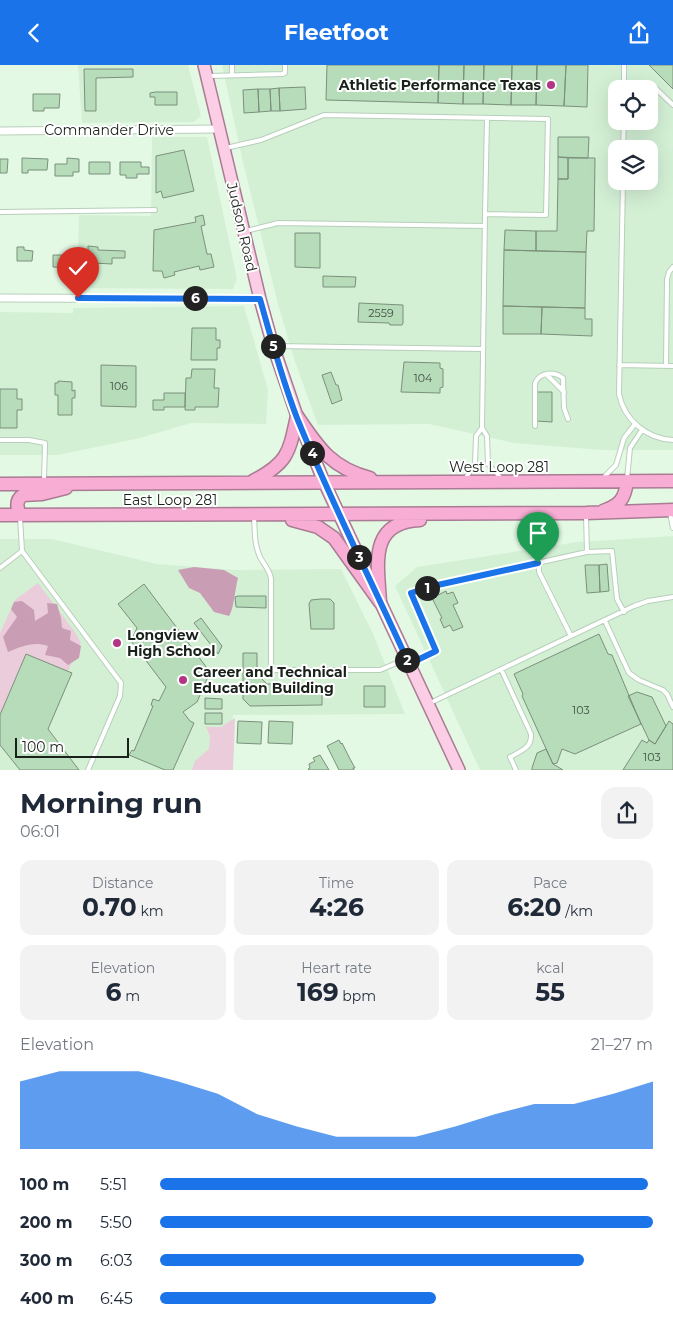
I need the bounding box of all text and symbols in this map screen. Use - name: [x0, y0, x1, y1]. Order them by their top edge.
- icon: back: [20, 19, 48, 47]
- text: Fleetfoot: [284, 19, 389, 46]
- icon: share: [625, 19, 653, 47]
- place label: Athletic Performance Texas: [338, 76, 542, 94]
- marker: Athletic Performance Texas: [545, 79, 557, 91]
- map controls: [608, 80, 658, 190]
- button: locate: [608, 80, 658, 130]
- street label: Commander Drive: [44, 121, 174, 139]
- button: layers: [608, 140, 658, 190]
- street label: Judson Road: [223, 180, 261, 273]
- pin: [57, 247, 99, 298]
- icon: check: [64, 254, 92, 282]
- pin: 6: [182, 285, 208, 311]
- text: 6: [191, 289, 200, 307]
- house number: 2559: [368, 306, 394, 320]
- pin: 5: [260, 333, 286, 359]
- text: 5: [269, 337, 278, 355]
- house number: 104: [414, 371, 433, 385]
- house number: 106: [110, 379, 128, 393]
- pin: 4: [300, 441, 324, 465]
- text: 4: [308, 444, 317, 462]
- street label: West Loop 281: [449, 458, 549, 476]
- street label: East Loop 281: [123, 491, 217, 509]
- pin: [517, 512, 559, 563]
- icon: arrive: [524, 519, 552, 547]
- pin: 3: [346, 545, 372, 569]
- text: 3: [355, 548, 364, 566]
- pin: 1: [414, 575, 440, 601]
- text: 1: [425, 579, 430, 597]
- place label: Longview High School: [127, 626, 215, 660]
- marker: Longview High School: [111, 637, 123, 649]
- pin: 2: [394, 647, 420, 673]
- text: 2: [403, 651, 412, 669]
- place label: Career and Technical Education Building: [193, 663, 347, 697]
- marker: Career and Technical Education Building: [177, 674, 189, 686]
- house number: 103: [572, 703, 590, 717]
- scale bar: [15, 735, 129, 758]
- text: 100 m: [22, 738, 64, 756]
- house number: 103: [643, 750, 661, 764]
- text: Morning run: [20, 786, 202, 820]
- button: share: [601, 787, 653, 839]
- text: 06:01: [20, 822, 60, 841]
- text: Distance: [92, 874, 154, 892]
- text: Time: [319, 874, 354, 892]
- text: Pace: [533, 874, 567, 892]
- text: 0.70: [82, 892, 137, 922]
- text: 4:26: [309, 892, 364, 922]
- text: 6:20: [507, 892, 561, 922]
- text: km: [137, 902, 164, 920]
- text: /km: [561, 902, 593, 920]
- text: Elevation: [90, 959, 155, 977]
- text: Heart rate: [301, 959, 372, 977]
- text: kcal: [536, 959, 564, 977]
- text: 6: [106, 977, 122, 1007]
- text: 169: [297, 977, 339, 1007]
- text: 55: [535, 977, 565, 1007]
- text: m: [122, 987, 140, 1005]
- text: bpm: [339, 987, 376, 1005]
- text: Elevation: [20, 1035, 94, 1054]
- text: 21–27 m: [591, 1035, 653, 1054]
- text: 100 m: [20, 1175, 69, 1194]
- text: 5:51: [100, 1175, 127, 1194]
- text: 200 m: [20, 1213, 72, 1232]
- text: 5:50: [100, 1213, 132, 1232]
- text: 300 m: [20, 1251, 73, 1270]
- text: 6:03: [100, 1251, 133, 1270]
- text: 400 m: [20, 1289, 74, 1308]
- text: 6:45: [100, 1289, 133, 1308]

